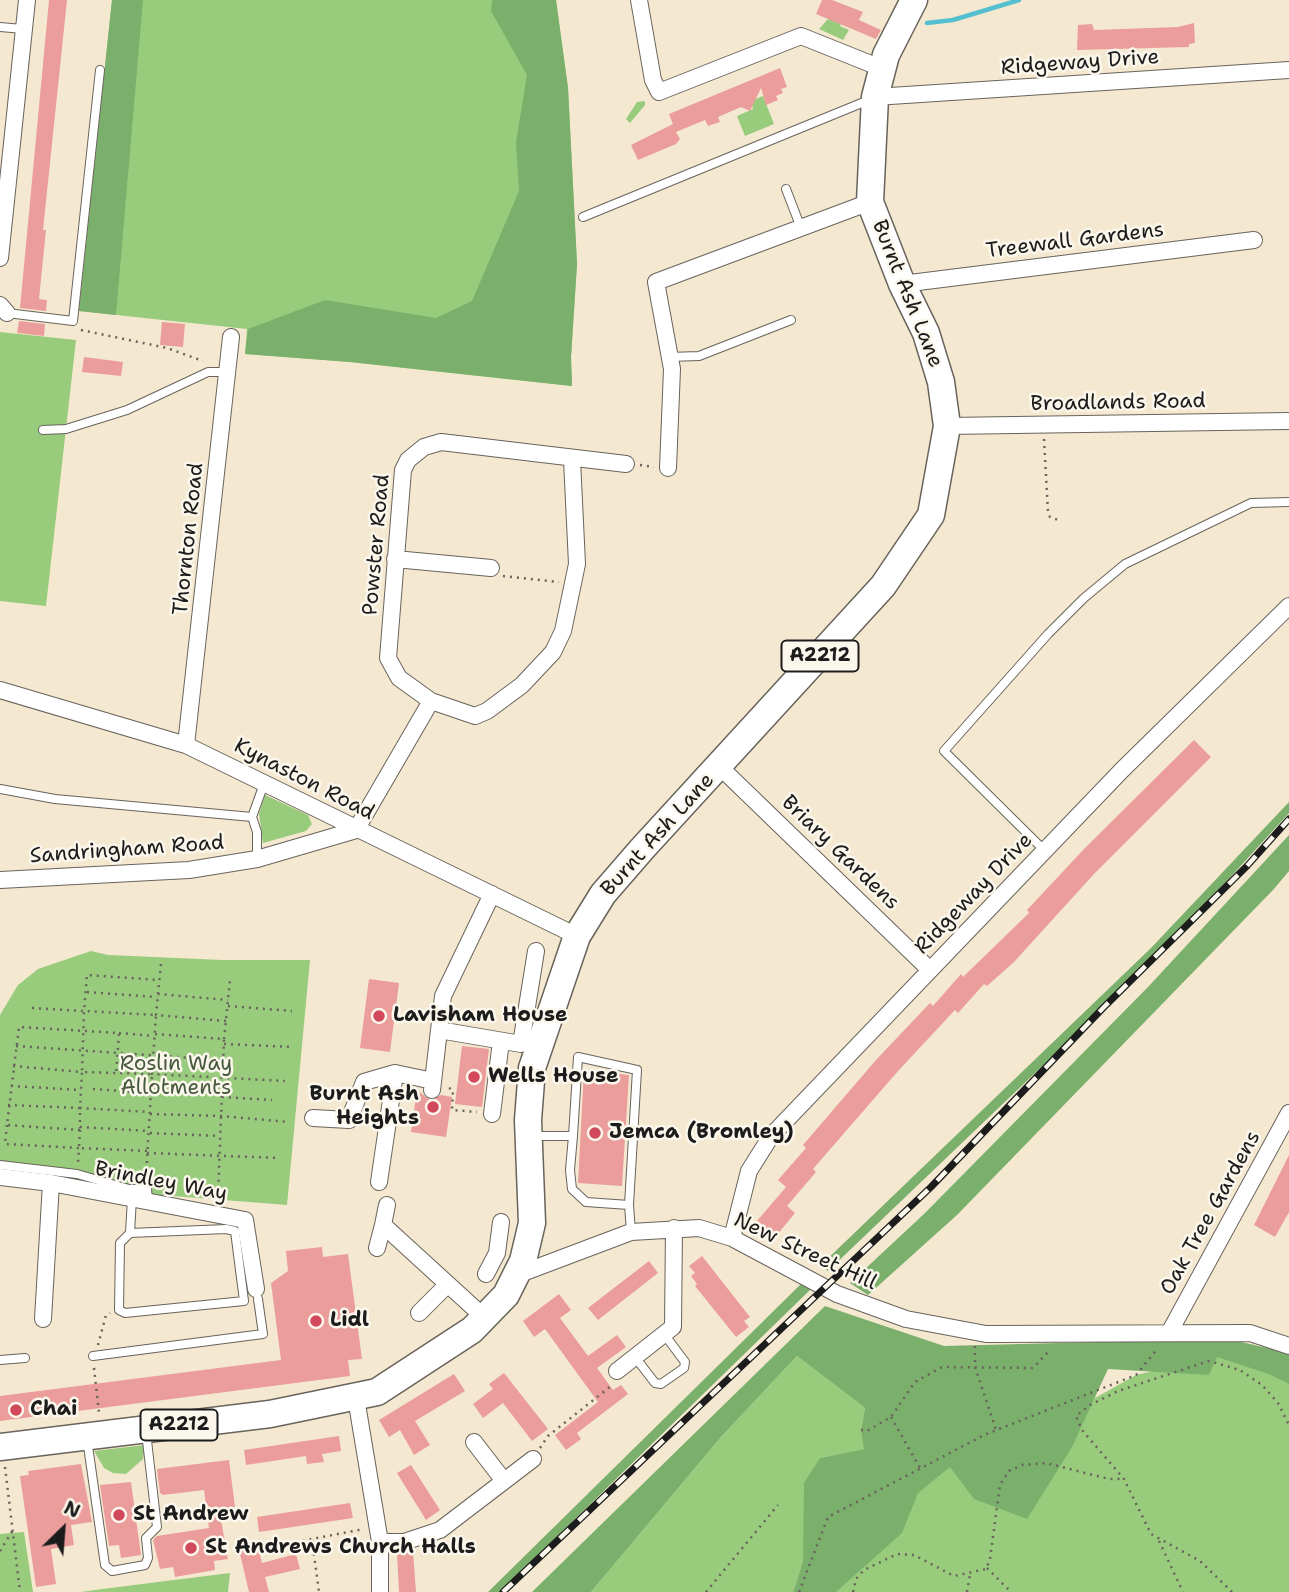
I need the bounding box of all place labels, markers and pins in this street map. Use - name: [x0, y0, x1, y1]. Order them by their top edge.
- place label: Lavisham House: [393, 1003, 568, 1029]
- marker: Lavisham House: [371, 1008, 387, 1024]
- place label: Wells House: [488, 1064, 619, 1090]
- marker: Wells House: [466, 1069, 482, 1085]
- place label: Burnt Ash Heights: [310, 1082, 419, 1132]
- marker: Burnt Ash Heights: [425, 1099, 441, 1115]
- place label: Jemca (Bromley): [609, 1120, 794, 1146]
- marker: Jemca (Bromley): [587, 1125, 603, 1141]
- place label: Lidl: [330, 1308, 369, 1334]
- marker: Lidl: [308, 1313, 324, 1329]
- place label: Chai: [30, 1397, 77, 1423]
- marker: Chai: [8, 1402, 24, 1418]
- place label: St Andrew: [133, 1502, 249, 1528]
- marker: St Andrew: [111, 1507, 127, 1523]
- place label: St Andrews Church Halls: [205, 1535, 476, 1561]
- marker: St Andrews Church Halls: [183, 1540, 199, 1556]

